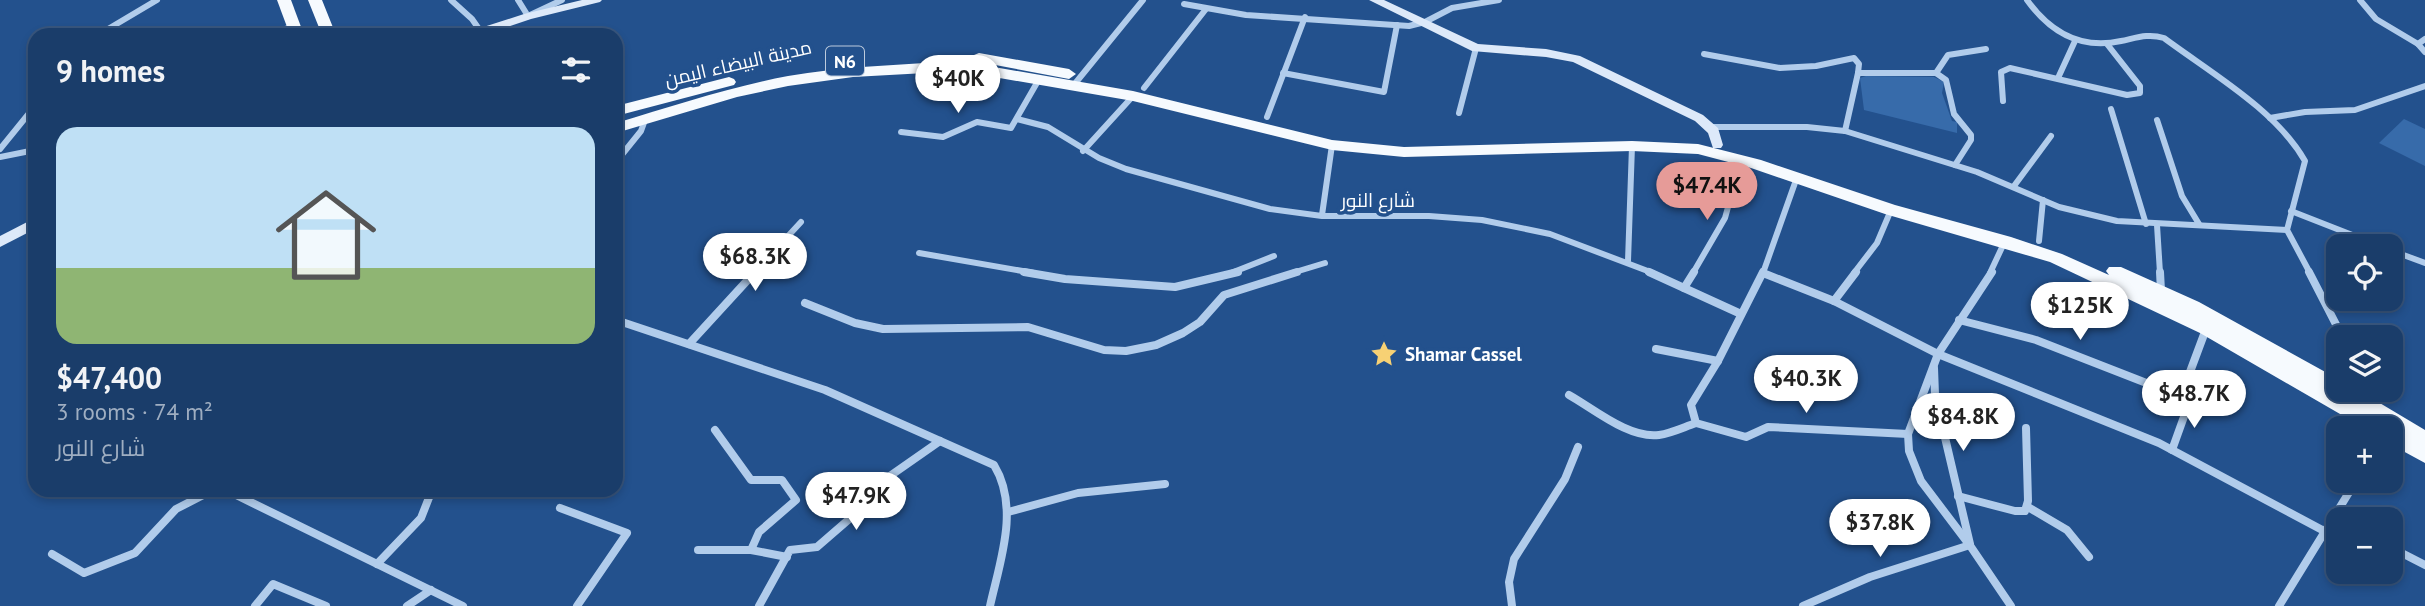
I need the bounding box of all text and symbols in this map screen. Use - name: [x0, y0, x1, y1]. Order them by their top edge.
- street label: مدينة البيضاء اليمن: [662, 34, 814, 92]
- road number: N6: [826, 46, 864, 76]
- text: 9 homes: [56, 51, 165, 90]
- icon: filters: [557, 51, 595, 89]
- pin: $40K: [917, 55, 999, 115]
- text: $40K: [931, 63, 985, 92]
- pin: $47.4K: [1650, 162, 1764, 222]
- text: $47.4K: [1672, 170, 1742, 199]
- icon: home: [263, 172, 389, 298]
- street label: شارع النور: [1340, 188, 1415, 214]
- pin: $68.3K: [698, 233, 812, 293]
- map controls: [2326, 234, 2403, 584]
- button: locate: [2326, 234, 2403, 311]
- text: $68.3K: [719, 241, 791, 270]
- pin: $125K: [2031, 282, 2129, 342]
- text: $125K: [2047, 290, 2113, 319]
- button: layers: [2326, 325, 2403, 402]
- place icon: Shamar Cassel: [1369, 339, 1399, 369]
- place label: Shamar Cassel: [1405, 342, 1522, 366]
- pin: $40.3K: [1749, 356, 1863, 415]
- text: $47,400: [56, 358, 162, 397]
- text: $40.3K: [1770, 363, 1842, 392]
- pin: $48.7K: [2137, 370, 2251, 430]
- text: $48.7K: [2158, 378, 2230, 407]
- pin: $84.8K: [1906, 393, 2020, 453]
- text: 3 rooms · 74 m²: [56, 397, 213, 426]
- text: $84.8K: [1927, 401, 1999, 430]
- button: +: [2326, 416, 2403, 493]
- text: شارع النور: [56, 433, 145, 462]
- pin: $47.9K: [799, 472, 913, 532]
- text: $47.9K: [821, 480, 891, 509]
- pin: $37.8K: [1823, 500, 1937, 559]
- text: $37.8K: [1845, 507, 1915, 536]
- button: −: [2326, 507, 2403, 584]

